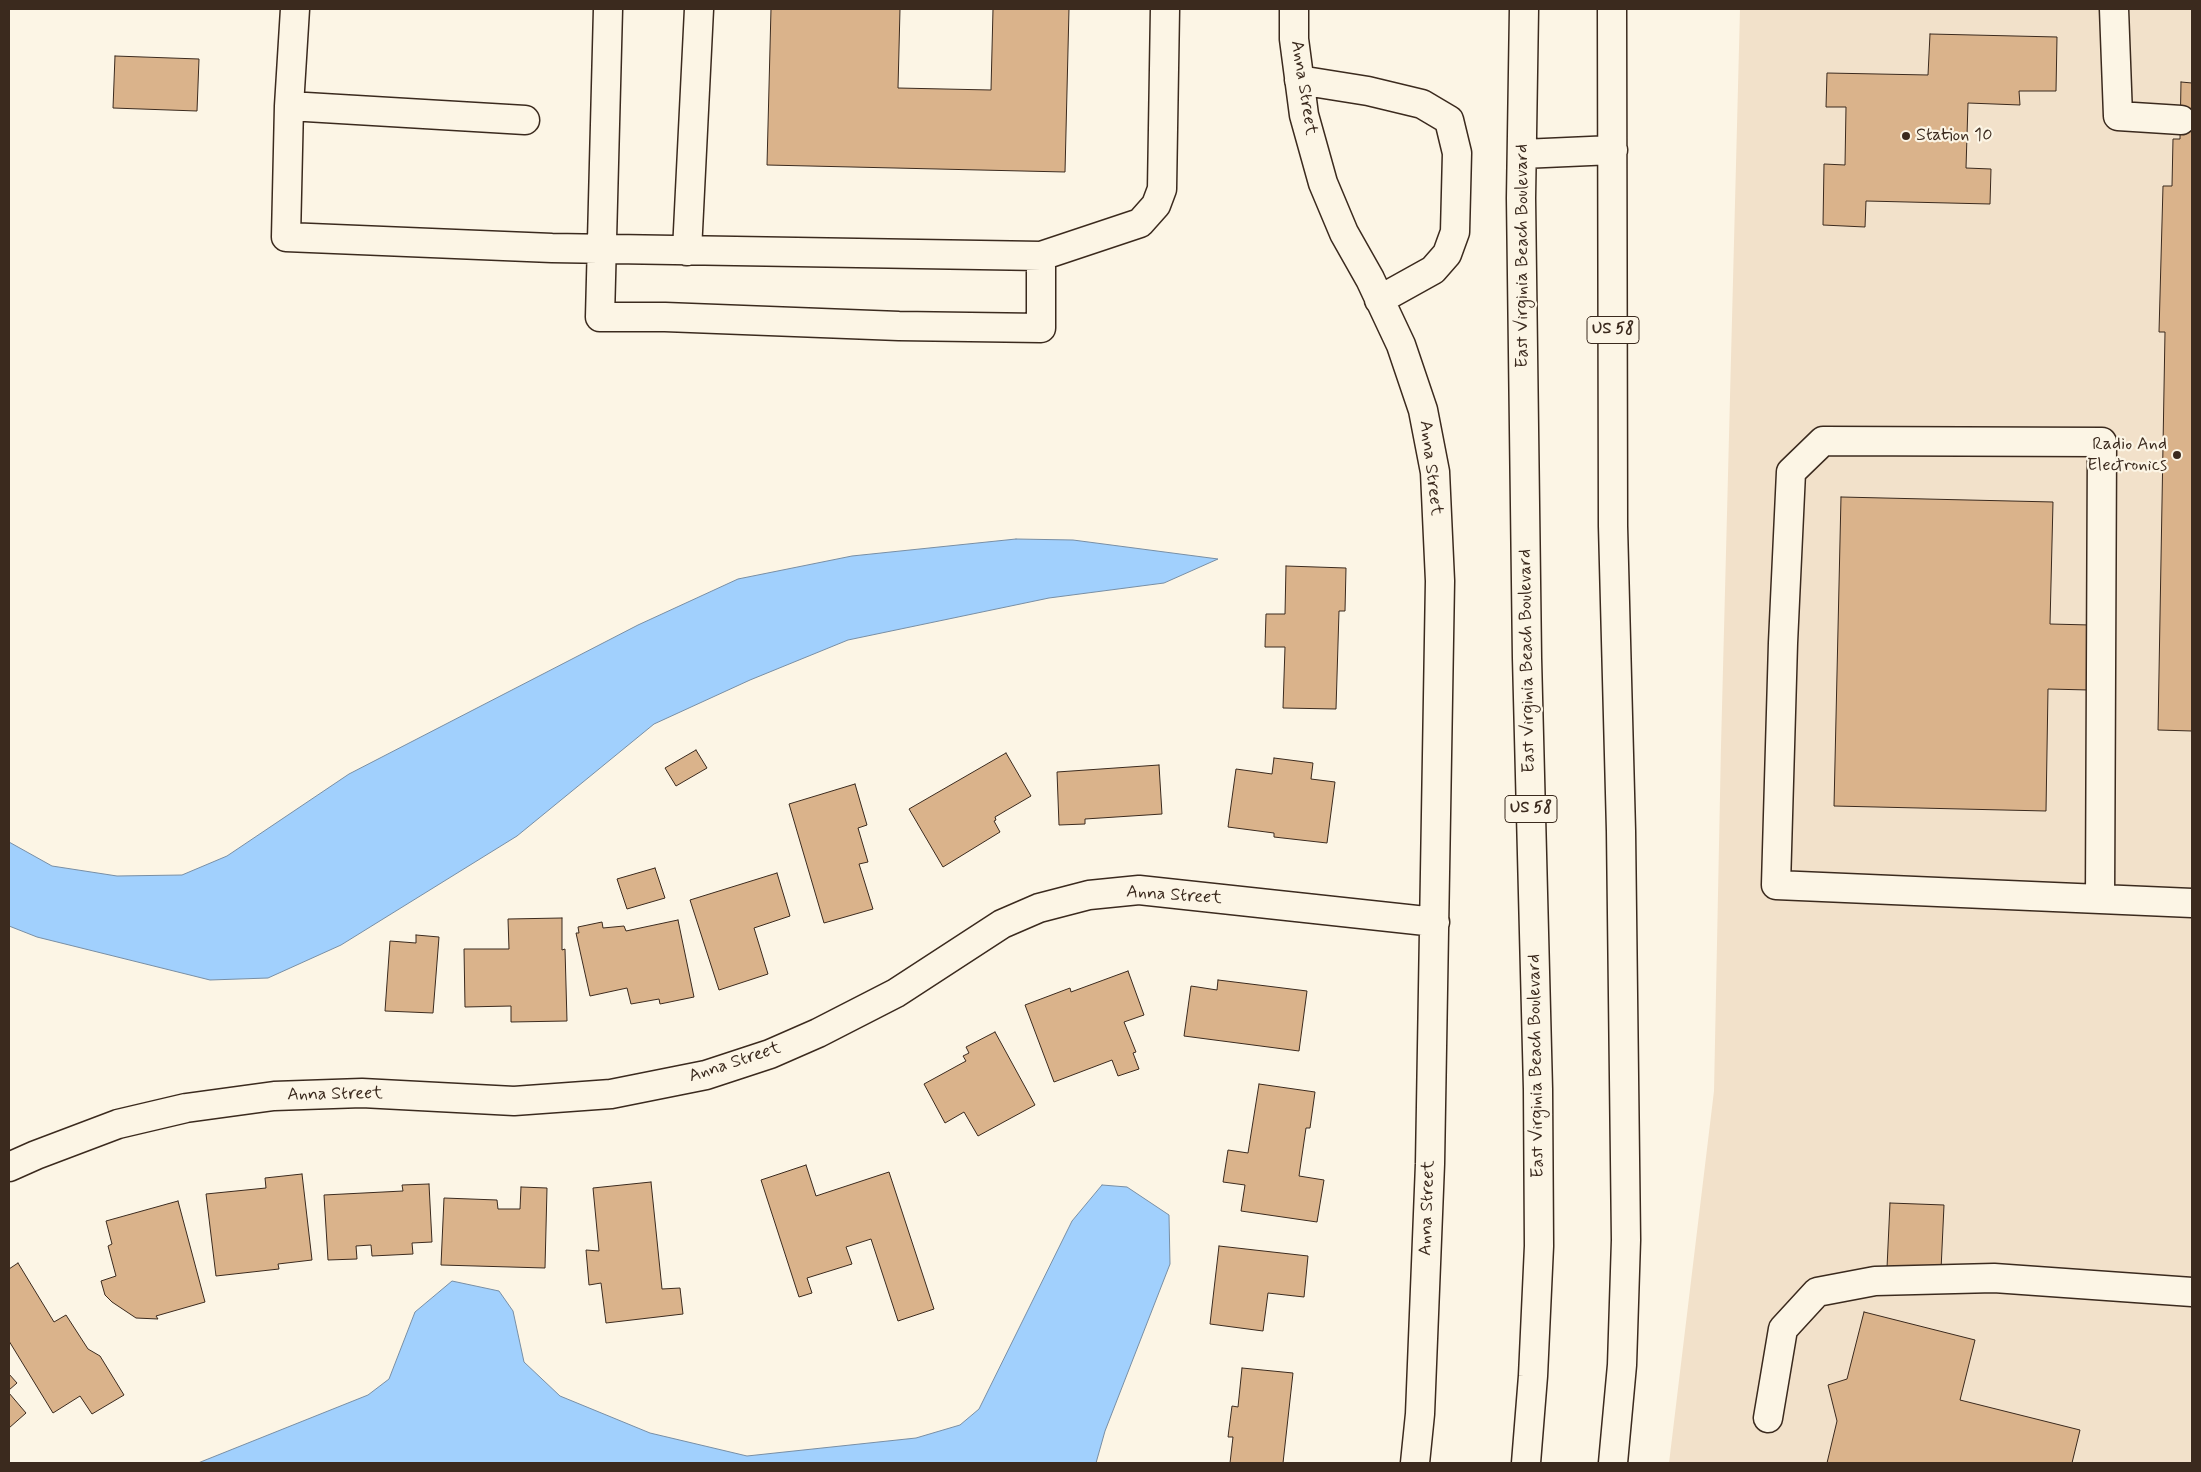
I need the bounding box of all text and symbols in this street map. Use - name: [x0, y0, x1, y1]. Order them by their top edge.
- street label: Anna Street: [1285, 39, 1321, 137]
- place label: Station 10: [1916, 125, 1992, 147]
- marker: Station 10: [1900, 130, 1912, 142]
- street label: East Virginia Beach Boulevard: [1512, 144, 1534, 368]
- road number: US 58: [1587, 316, 1639, 344]
- street label: Anna Street: [1413, 419, 1447, 517]
- place label: Radio And Electronics: [2087, 434, 2167, 476]
- marker: Radio And Electronics: [2171, 449, 2183, 461]
- street label: East Virginia Beach Boulevard: [1515, 549, 1541, 773]
- road number: US 58: [1505, 796, 1557, 822]
- street label: Anna Street: [1126, 882, 1222, 910]
- street label: East Virginia Beach Boulevard: [1524, 954, 1550, 1178]
- street label: Anna Street: [686, 1038, 784, 1088]
- street label: Anna Street: [287, 1083, 383, 1107]
- street label: Anna Street: [1416, 1160, 1440, 1256]

